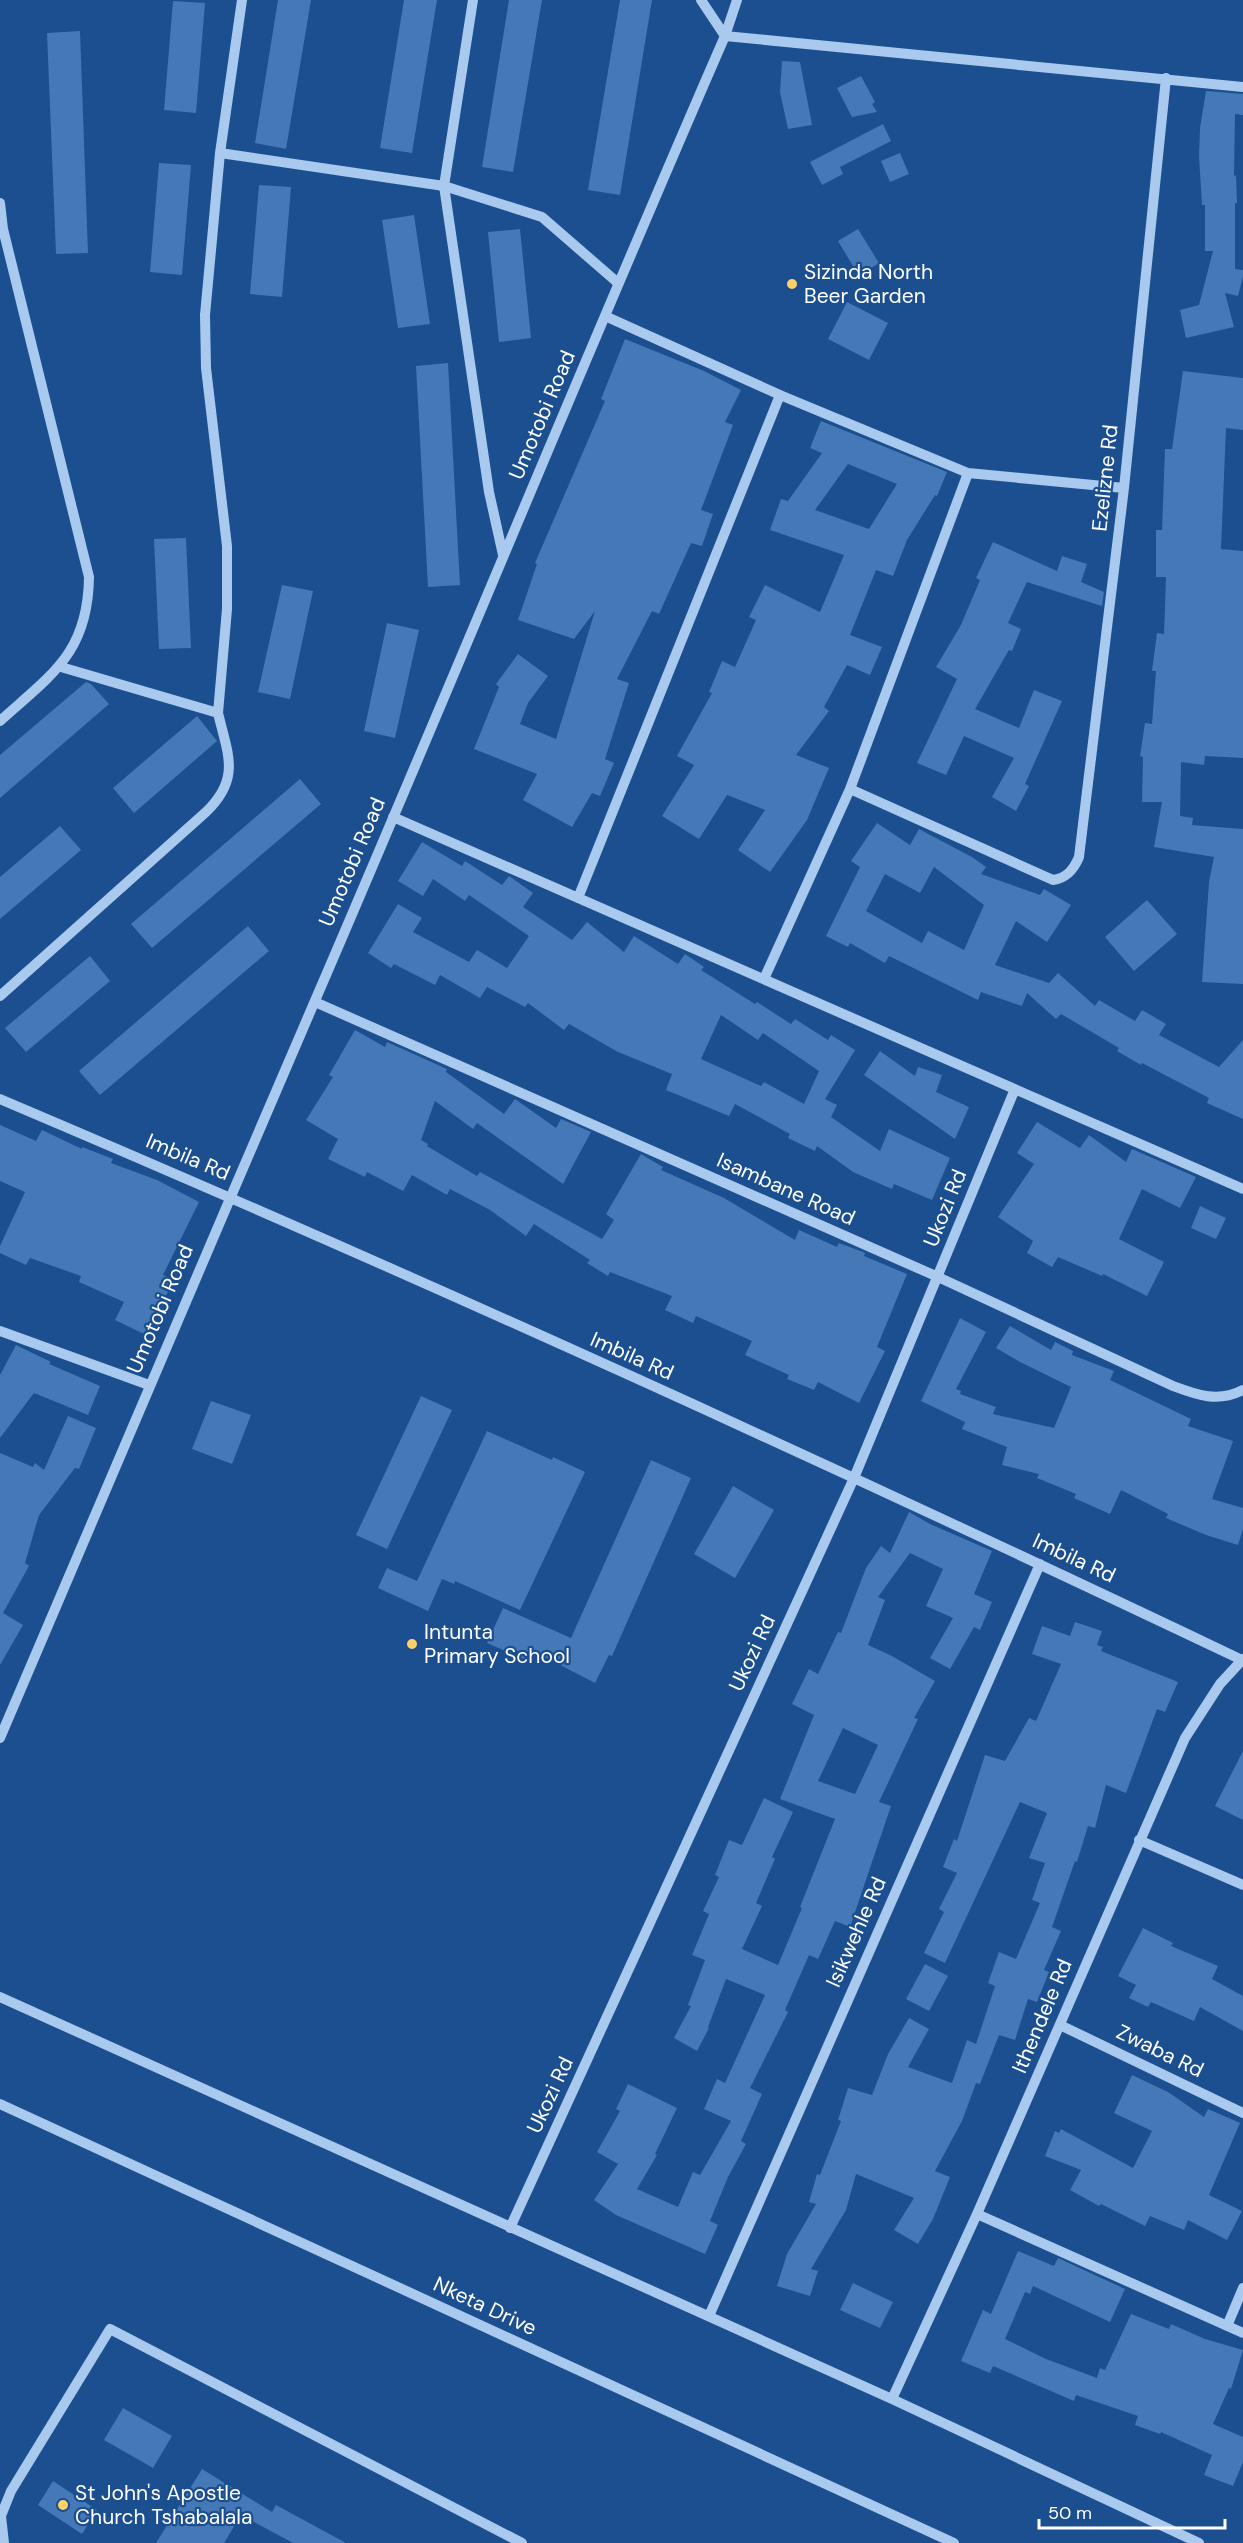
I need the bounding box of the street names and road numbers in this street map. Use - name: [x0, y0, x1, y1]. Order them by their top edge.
- street label: Umotobi Road: [502, 346, 582, 484]
- street label: Ezelizne Rd: [1085, 423, 1125, 533]
- street label: Umotobi Road: [312, 793, 392, 931]
- street label: Imbila Rd: [142, 1127, 234, 1187]
- street label: Isambane Road: [712, 1146, 860, 1232]
- street label: Ukozi Rd: [917, 1165, 973, 1251]
- street label: Umotobi Road: [120, 1240, 200, 1378]
- street label: Imbila Rd: [586, 1325, 678, 1387]
- street label: Imbila Rd: [1028, 1527, 1120, 1589]
- street label: Ukozi Rd: [722, 1610, 782, 1696]
- street label: Isikwehle Rd: [819, 1872, 893, 1992]
- street label: Ithendele Rd: [1005, 1955, 1079, 2077]
- street label: Zwaba Rd: [1112, 2018, 1208, 2084]
- street label: Ukozi Rd: [520, 2052, 580, 2138]
- street label: Nketa Drive: [429, 2270, 541, 2342]

